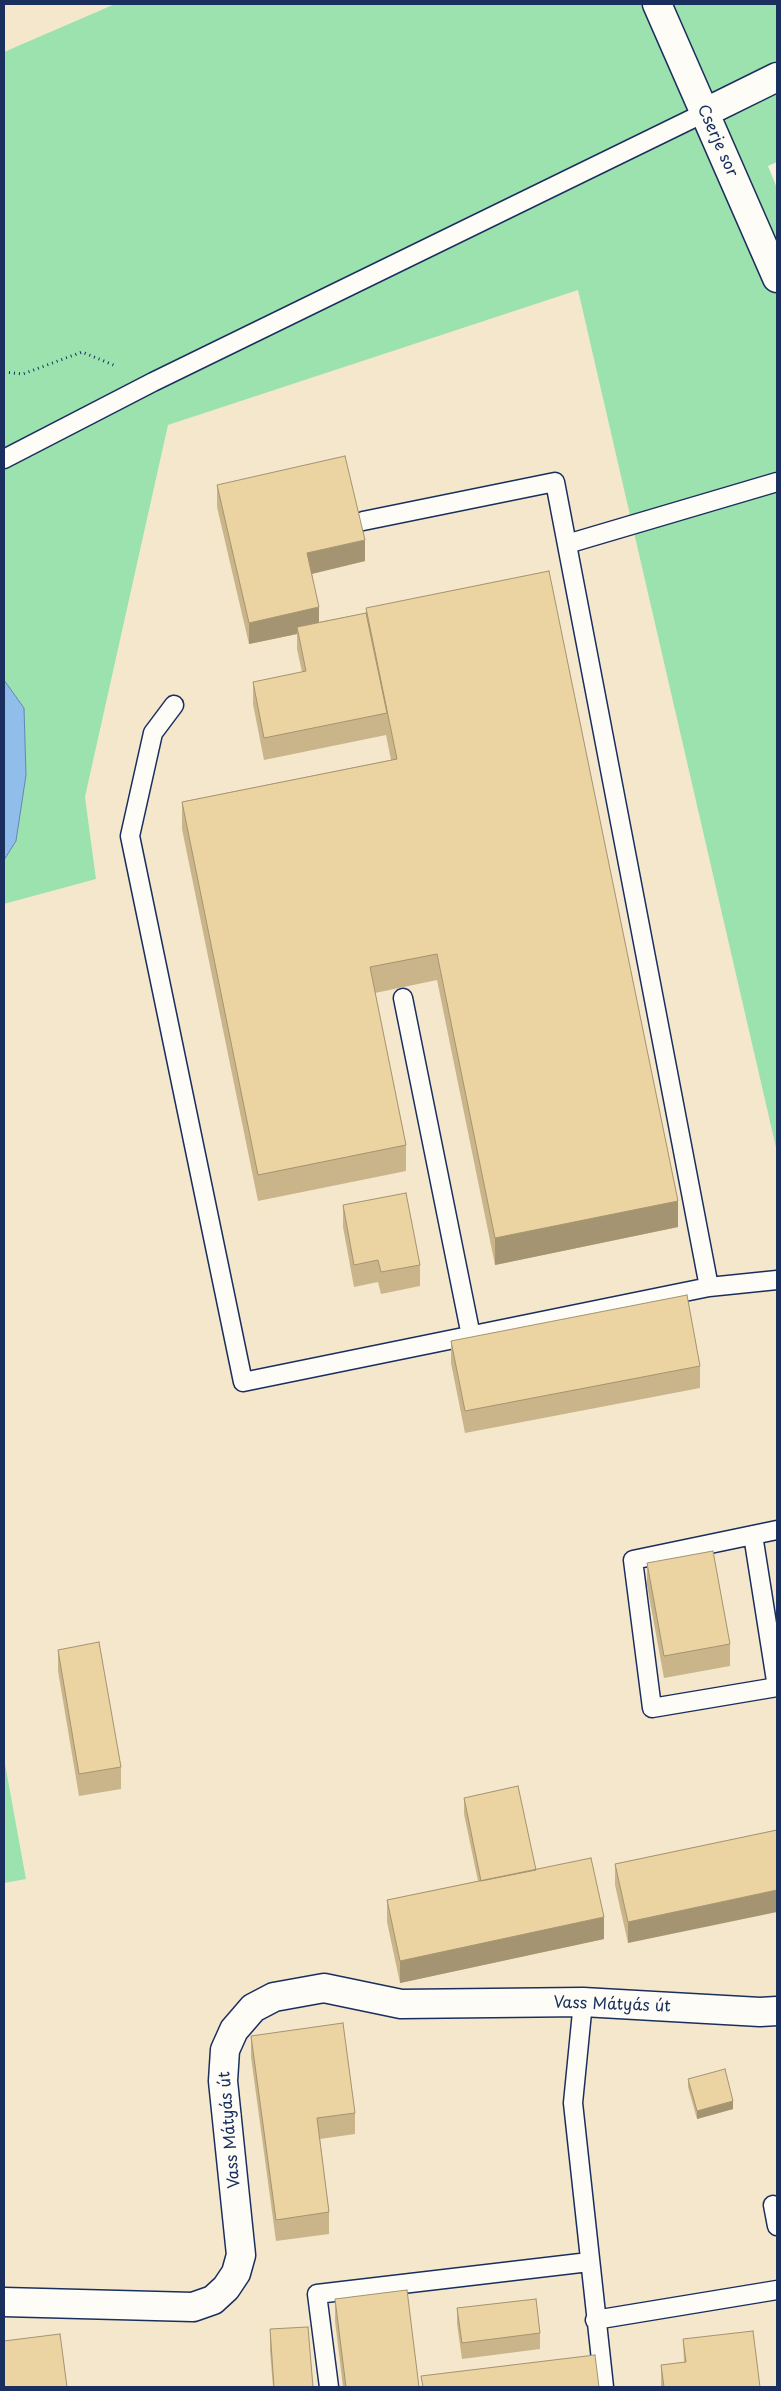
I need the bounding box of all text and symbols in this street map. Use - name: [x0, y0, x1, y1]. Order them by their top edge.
- street label: Cserje sor: [693, 102, 741, 180]
- street label: Vass Mátyás út: [553, 1993, 671, 2017]
- street label: Vass Mátyás út: [215, 2071, 245, 2189]

